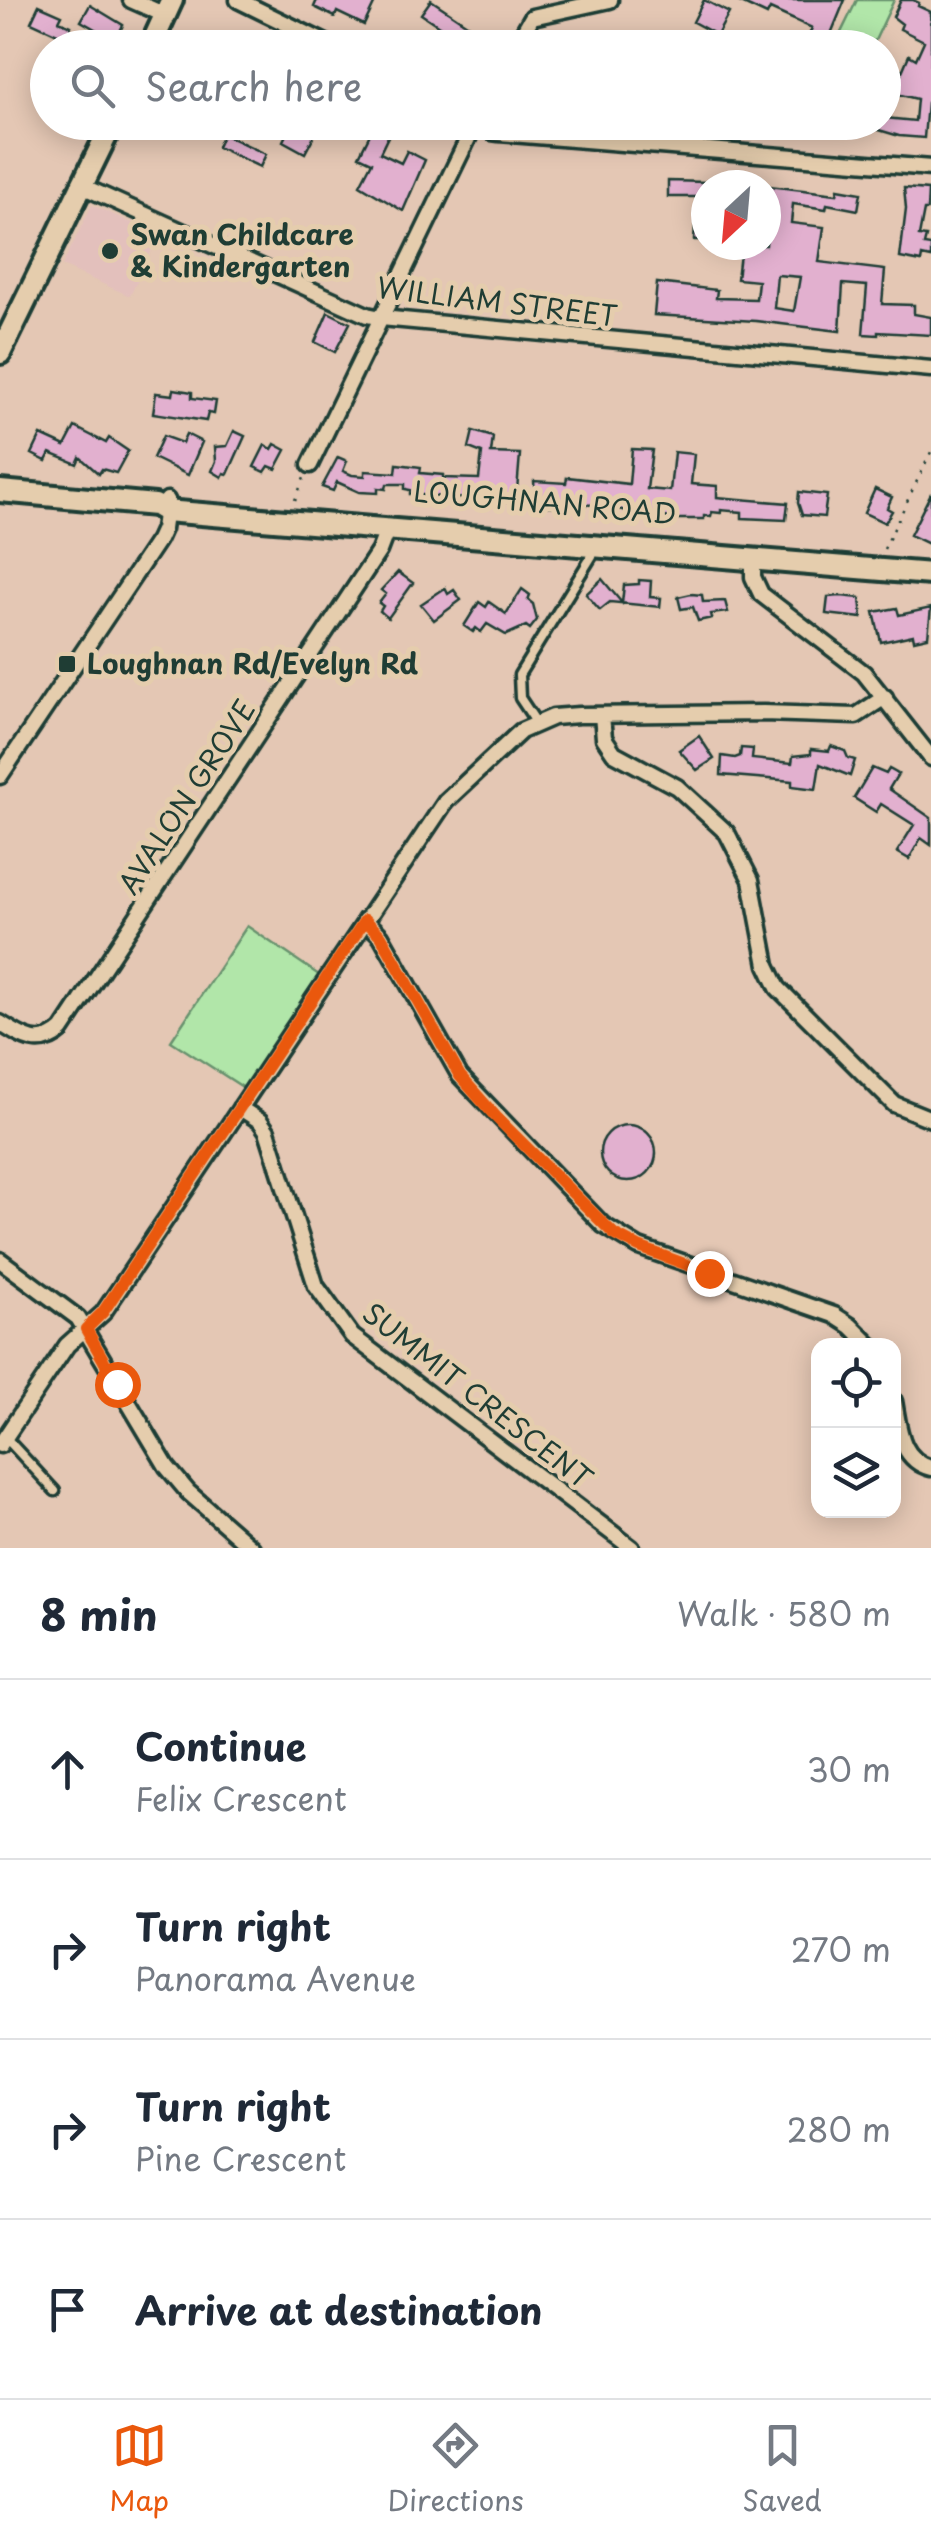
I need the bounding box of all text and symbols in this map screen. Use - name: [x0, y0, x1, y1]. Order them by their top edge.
- search box: [30, 30, 901, 140]
- text: Search here: [145, 57, 362, 114]
- icon: search: [65, 58, 120, 113]
- north arrow: [691, 170, 781, 260]
- place label: Swan Childcare & Kindergarten: [130, 212, 354, 287]
- marker: Swan Childcare & Kindergarten: [99, 240, 121, 262]
- street label: WILLIAM STREET: [375, 264, 620, 337]
- street label: LOUGHNAN ROAD: [412, 469, 678, 534]
- place label: Loughnan Rd/Evelyn Rd: [87, 641, 418, 684]
- marker: Loughnan Rd/Evelyn Rd: [56, 653, 78, 675]
- street label: AVALON GROVE: [107, 690, 265, 902]
- route end: [687, 1251, 733, 1297]
- street label: SUMMIT CRESCENT: [354, 1291, 603, 1499]
- map controls: [811, 1338, 901, 1518]
- button: locate: [811, 1338, 901, 1428]
- route start: [95, 1362, 141, 1408]
- button: layers: [811, 1428, 901, 1518]
- text: 8 min: [40, 1582, 158, 1645]
- text: Walk · 580 m: [677, 1589, 891, 1637]
- text: Continue: [135, 1717, 306, 1774]
- icon: ahead: [40, 1742, 95, 1797]
- text: 30 m: [807, 1745, 891, 1793]
- text: Felix Crescent: [135, 1774, 347, 1822]
- text: Turn right: [135, 1897, 331, 1954]
- icon: right: [40, 1922, 95, 1977]
- text: 270 m: [791, 1925, 891, 1973]
- text: Panorama Avenue: [135, 1954, 416, 2002]
- text: Turn right: [135, 2077, 331, 2134]
- icon: right: [40, 2102, 95, 2157]
- text: 280 m: [787, 2105, 891, 2153]
- text: Pine Crescent: [135, 2134, 346, 2182]
- text: Arrive at destination: [135, 2281, 543, 2338]
- icon: arrive: [40, 2282, 95, 2337]
- tab: Map: [109, 2418, 169, 2521]
- tab: Directions: [388, 2418, 524, 2521]
- tab: Saved: [742, 2418, 822, 2521]

